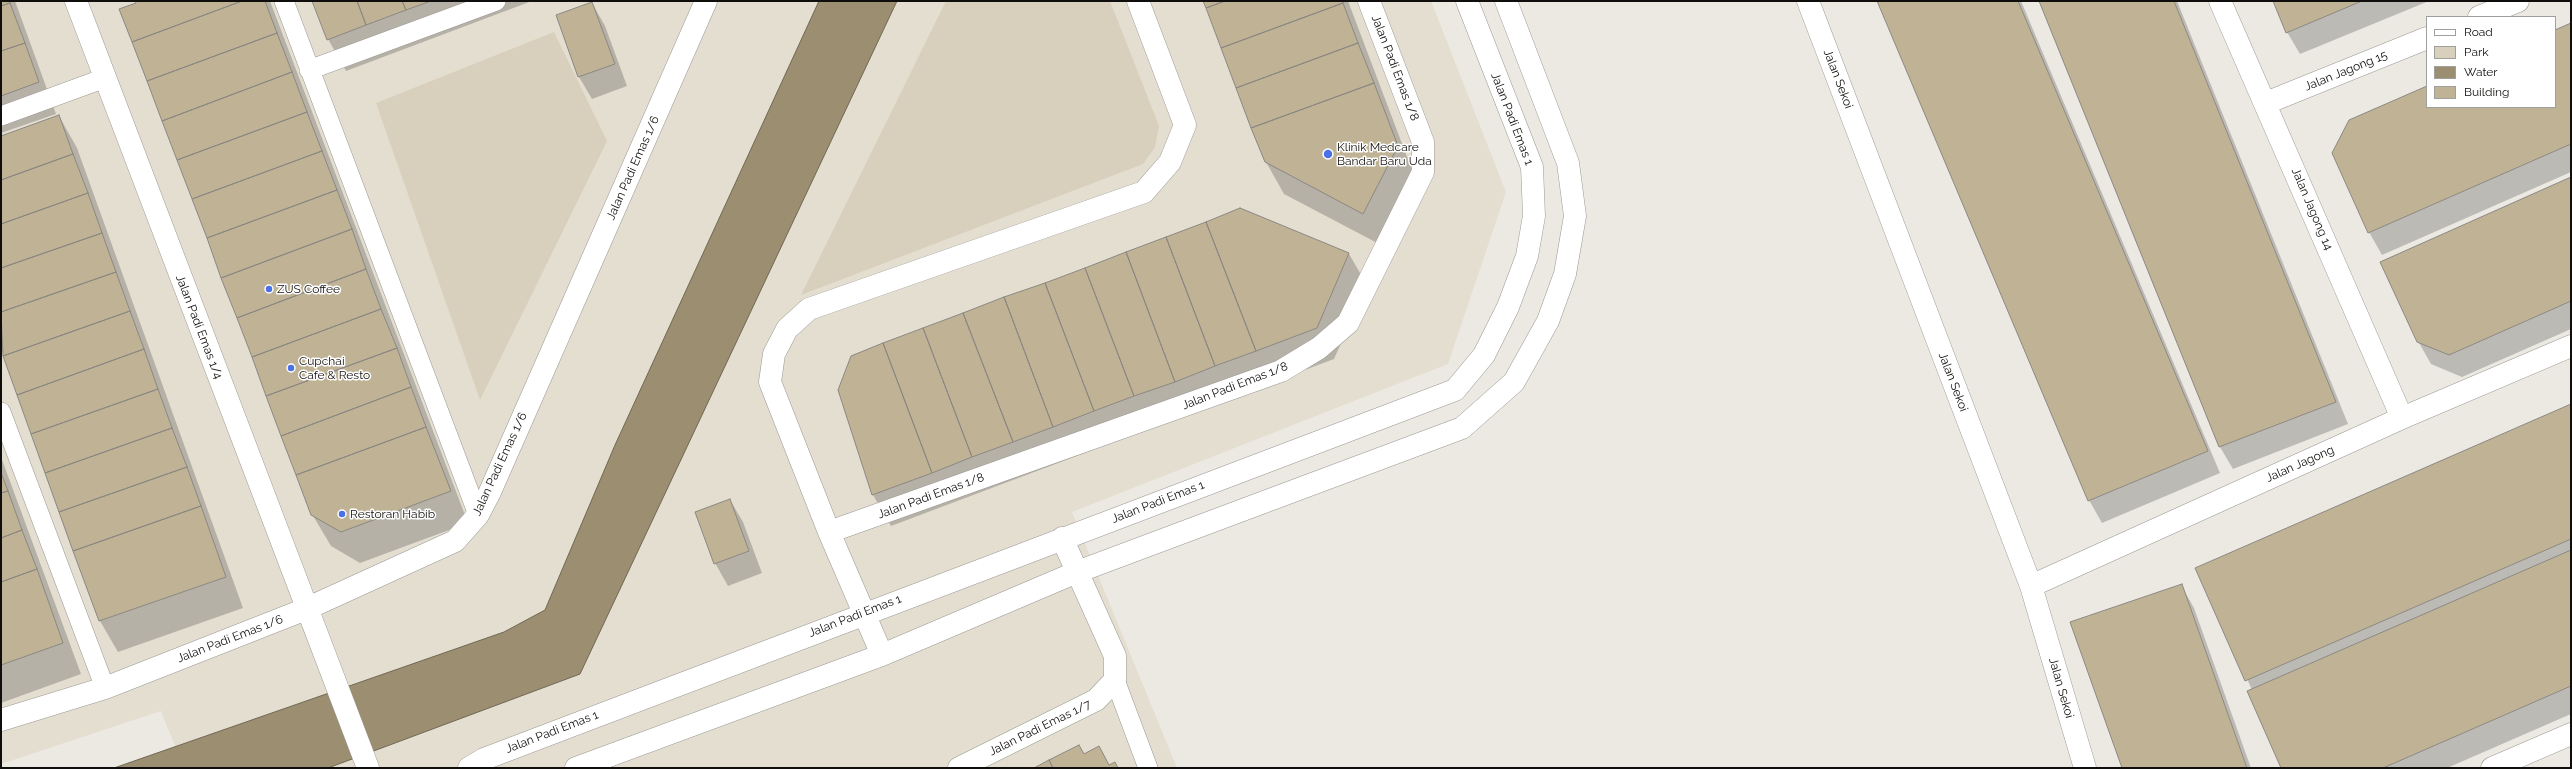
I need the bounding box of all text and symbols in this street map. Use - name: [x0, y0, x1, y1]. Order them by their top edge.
- street label: Jalan Padi Emas 1/8: [1368, 13, 1422, 123]
- legend: [2426, 16, 2556, 108]
- text: Road: [2464, 25, 2493, 39]
- text: Park: [2464, 45, 2489, 59]
- street label: Jalan Sekoi: [1820, 47, 1856, 111]
- street label: Jalan Jagong 15: [2303, 48, 2389, 94]
- text: Water: [2464, 65, 2498, 79]
- street label: Jalan Padi Emas 1: [1488, 71, 1536, 167]
- text: Building: [2464, 85, 2510, 99]
- street label: Jalan Padi Emas 1/6: [604, 114, 662, 222]
- place label: Klinik Medcare Bandar Baru Uda: [1337, 140, 1432, 168]
- marker: Klinik Medcare Bandar Baru Uda: [1322, 148, 1334, 160]
- street label: Jalan Jagong 14: [2288, 166, 2336, 252]
- street label: Jalan Padi Emas 1/4: [172, 273, 226, 381]
- place label: ZUS Coffee: [277, 282, 340, 296]
- marker: ZUS Coffee: [264, 284, 274, 294]
- street label: Jalan Sekoi: [1935, 350, 1971, 414]
- place label: Cupchai Cafe & Resto: [299, 354, 370, 382]
- street label: Jalan Padi Emas 1/8: [1180, 359, 1290, 413]
- marker: Cupchai Cafe & Resto: [286, 363, 296, 373]
- street label: Jalan Padi Emas 1/6: [470, 410, 530, 518]
- street label: Jalan Jagong: [2264, 443, 2336, 485]
- street label: Jalan Padi Emas 1/8: [876, 470, 986, 522]
- street label: Jalan Padi Emas 1: [1110, 478, 1206, 526]
- place label: Restoran Habib: [350, 507, 435, 521]
- marker: Restoran Habib: [337, 509, 347, 519]
- street label: Jalan Padi Emas 1: [807, 592, 903, 640]
- street label: Jalan Padi Emas 1/6: [175, 612, 285, 666]
- street label: Jalan Sekoi: [2046, 656, 2076, 720]
- street label: Jalan Padi Emas 1/7: [987, 697, 1093, 759]
- street label: Jalan Padi Emas 1: [504, 708, 600, 756]

